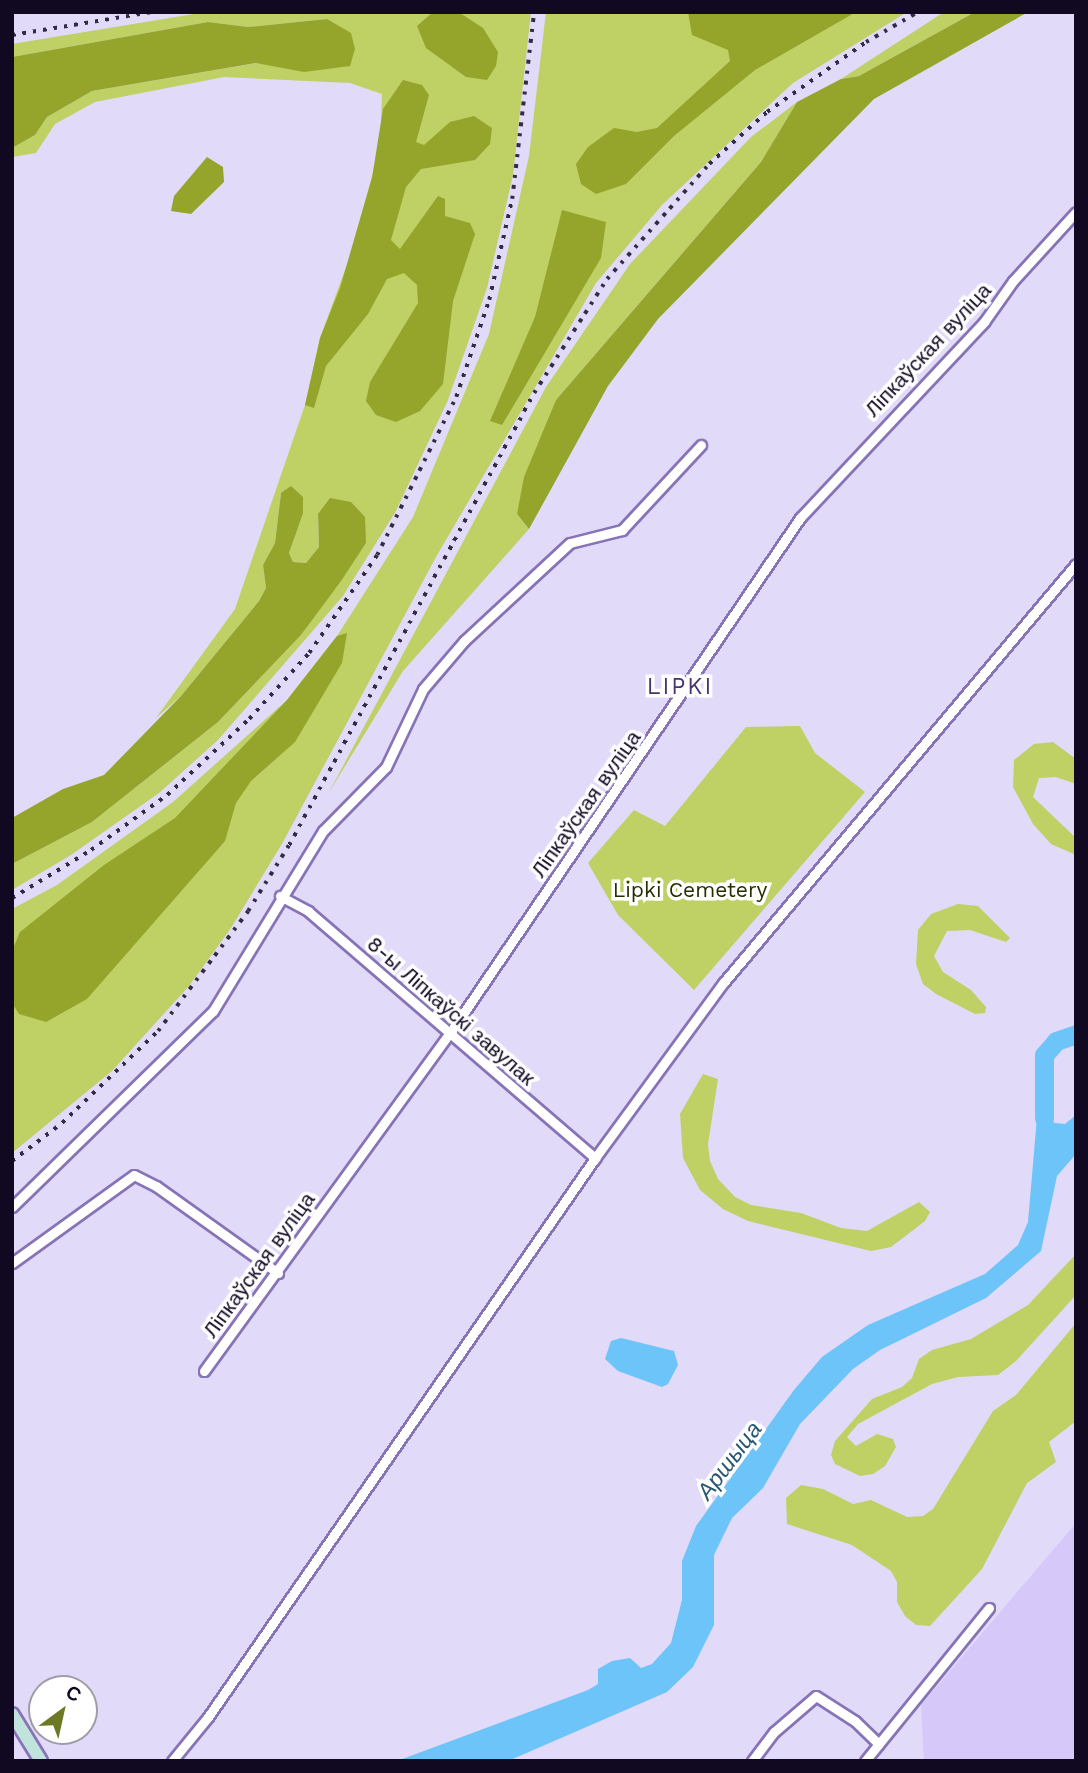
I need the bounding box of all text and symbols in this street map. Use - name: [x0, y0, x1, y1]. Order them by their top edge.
- street label: Ліпкаўская вуліца: [860, 278, 996, 422]
- district label: LIPKI: [647, 673, 713, 701]
- street label: Ліпкаўская вуліца: [526, 726, 646, 882]
- park label: Lipki Cemetery: [613, 877, 767, 903]
- street label: 8-ы Ліпкаўскі завулак: [362, 931, 540, 1091]
- street label: Ліпкаўская вуліца: [198, 1187, 320, 1343]
- water label: Аршыца: [692, 1417, 768, 1505]
- north arrow: [28, 1675, 98, 1745]
- text: С: [62, 1680, 86, 1707]

